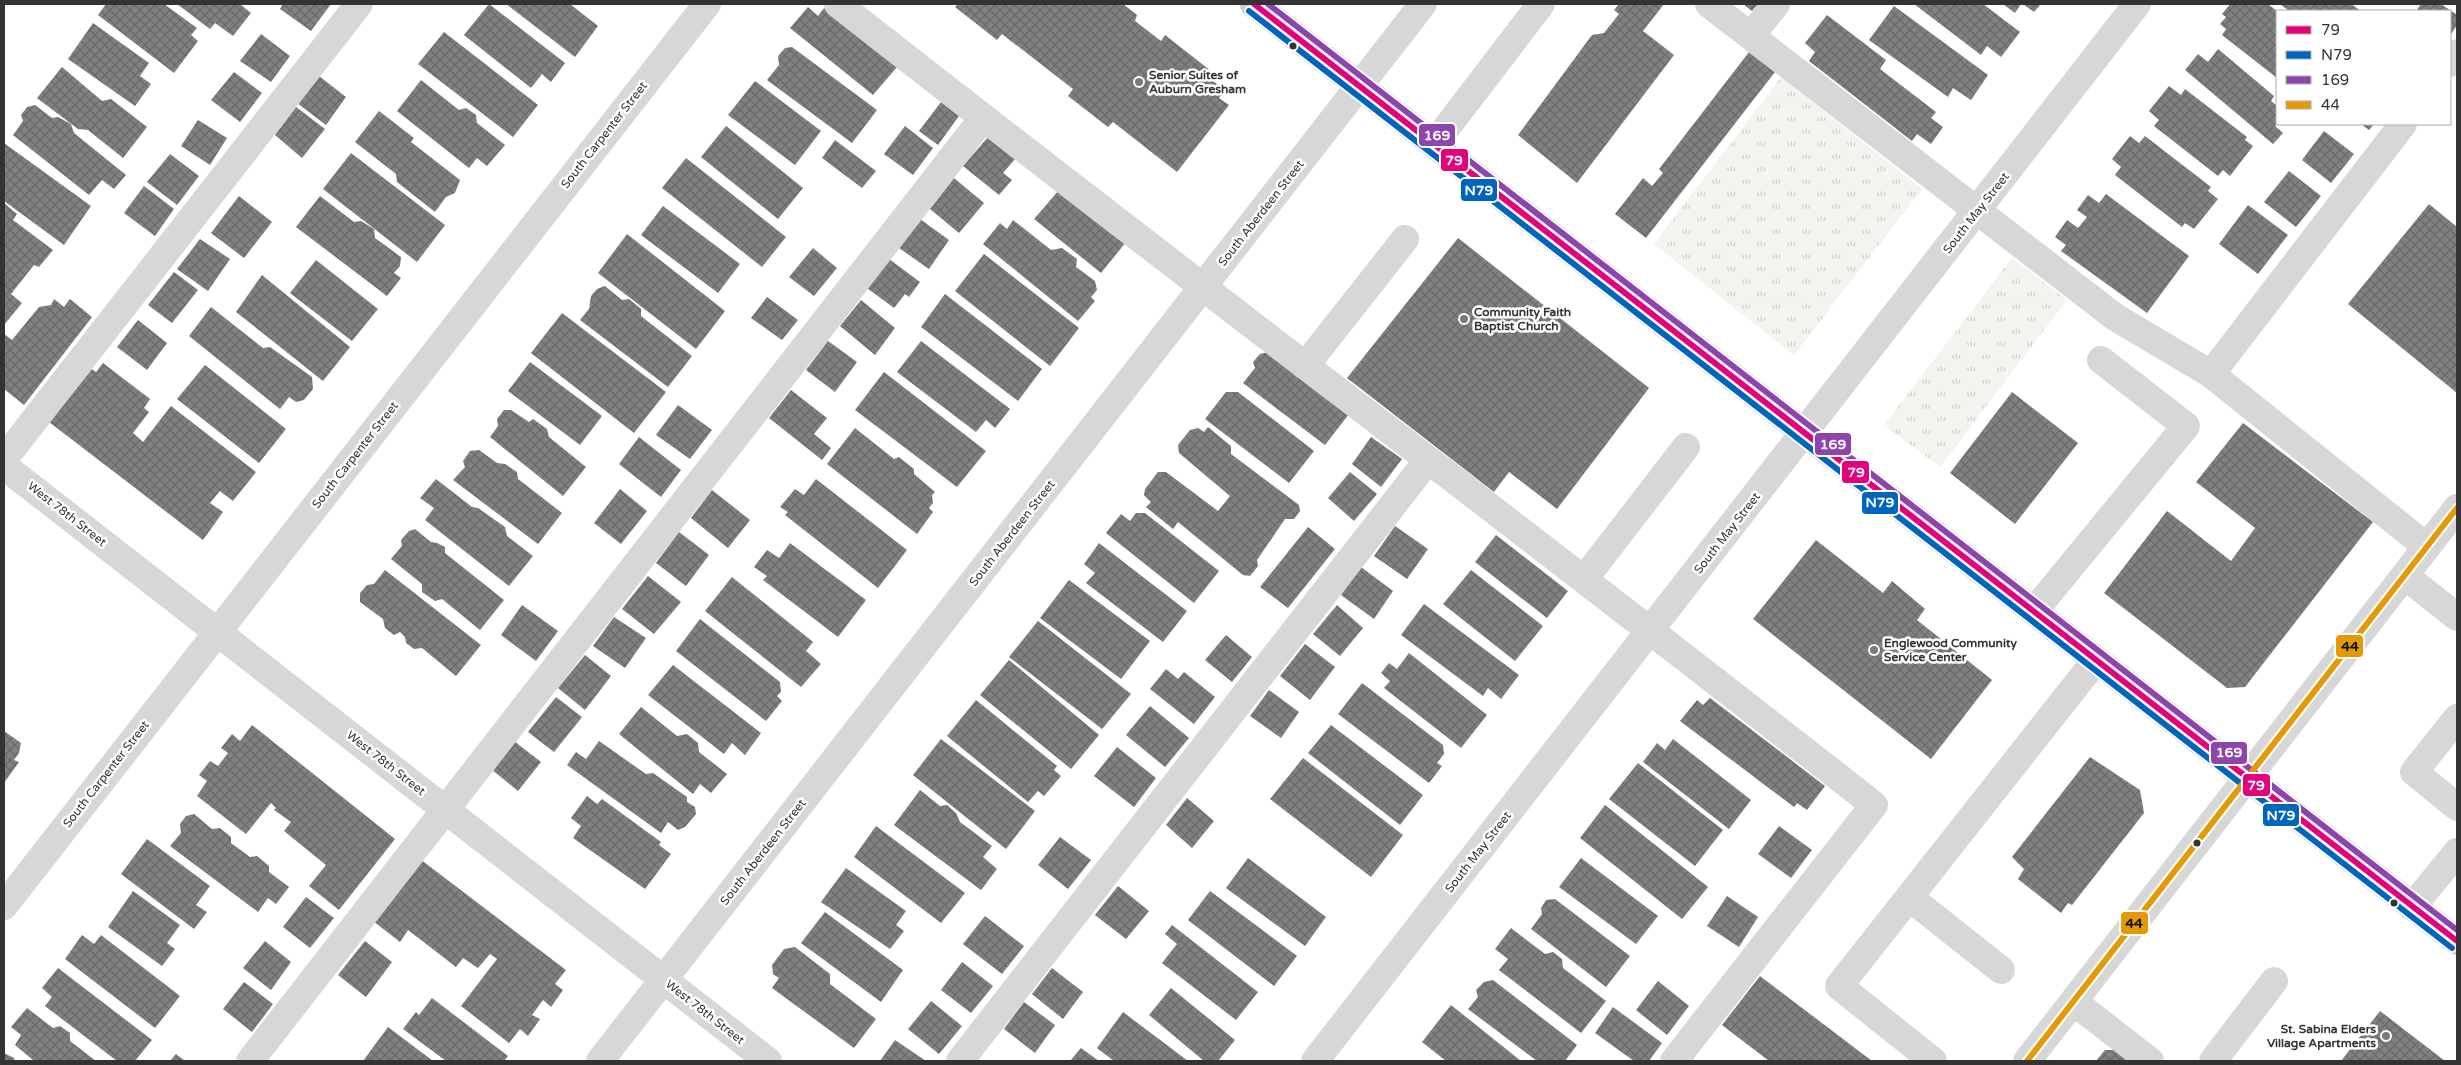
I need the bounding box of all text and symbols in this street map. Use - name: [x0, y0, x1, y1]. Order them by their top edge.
- legend: [2276, 10, 2451, 125]
- text: 79: [2321, 21, 2340, 39]
- unlabelled marker: [1288, 41, 1298, 51]
- text: N79: [2321, 46, 2352, 64]
- place label: Senior Suites of Auburn Gresham: [1149, 68, 1246, 96]
- text: 169: [2321, 71, 2349, 89]
- marker: Senior Suites of Auburn Gresham: [1133, 76, 1145, 88]
- street label: South Carpenter Street: [558, 79, 650, 191]
- text: 44: [2321, 96, 2340, 114]
- line badge: 169: [1418, 123, 1456, 147]
- text: 169: [1424, 127, 1450, 144]
- line badge: 79: [1440, 148, 1469, 172]
- text: 79: [1445, 152, 1463, 169]
- street label: South Aberdeen Street: [1215, 157, 1307, 269]
- street label: South May Street: [1940, 169, 2012, 256]
- line badge: N79: [1460, 178, 1498, 202]
- text: N79: [1465, 182, 1494, 199]
- place label: Community Faith Baptist Church: [1474, 305, 1571, 334]
- marker: Community Faith Baptist Church: [1458, 313, 1470, 325]
- street label: South Carpenter Street: [309, 399, 401, 511]
- line badge: 169: [1814, 432, 1852, 456]
- text: 169: [1820, 436, 1846, 453]
- line badge: 79: [1841, 460, 1870, 484]
- text: 79: [1847, 464, 1865, 481]
- street label: South Aberdeen Street: [966, 477, 1058, 589]
- street label: West 78th Street: [25, 479, 110, 549]
- street label: South May Street: [1691, 489, 1763, 576]
- line badge: N79: [1861, 491, 1899, 515]
- text: N79: [1866, 494, 1895, 511]
- line badge: 44: [2335, 634, 2364, 658]
- place label: Englewood Community Service Center: [1884, 636, 2017, 664]
- text: 44: [2341, 638, 2359, 655]
- marker: Englewood Community Service Center: [1868, 644, 1880, 656]
- street label: South Carpenter Street: [60, 718, 152, 830]
- street label: West 78th Street: [344, 728, 429, 798]
- line badge: 169: [2210, 741, 2248, 765]
- text: 169: [2216, 744, 2242, 761]
- line badge: 79: [2242, 773, 2271, 797]
- text: 79: [2247, 777, 2265, 794]
- street label: South Aberdeen Street: [717, 796, 809, 908]
- line badge: N79: [2262, 803, 2300, 827]
- text: N79: [2267, 807, 2296, 824]
- street label: South May Street: [1442, 808, 1514, 895]
- unlabelled marker: [2192, 838, 2202, 848]
- unlabelled marker: [2389, 898, 2399, 908]
- line badge: 44: [2120, 911, 2149, 935]
- text: 44: [2125, 915, 2143, 932]
- street label: West 78th Street: [663, 977, 748, 1047]
- place label: St. Sabina Elders Village Apartments: [2267, 1022, 2376, 1051]
- marker: St. Sabina Elders Village Apartments: [2380, 1030, 2392, 1042]

